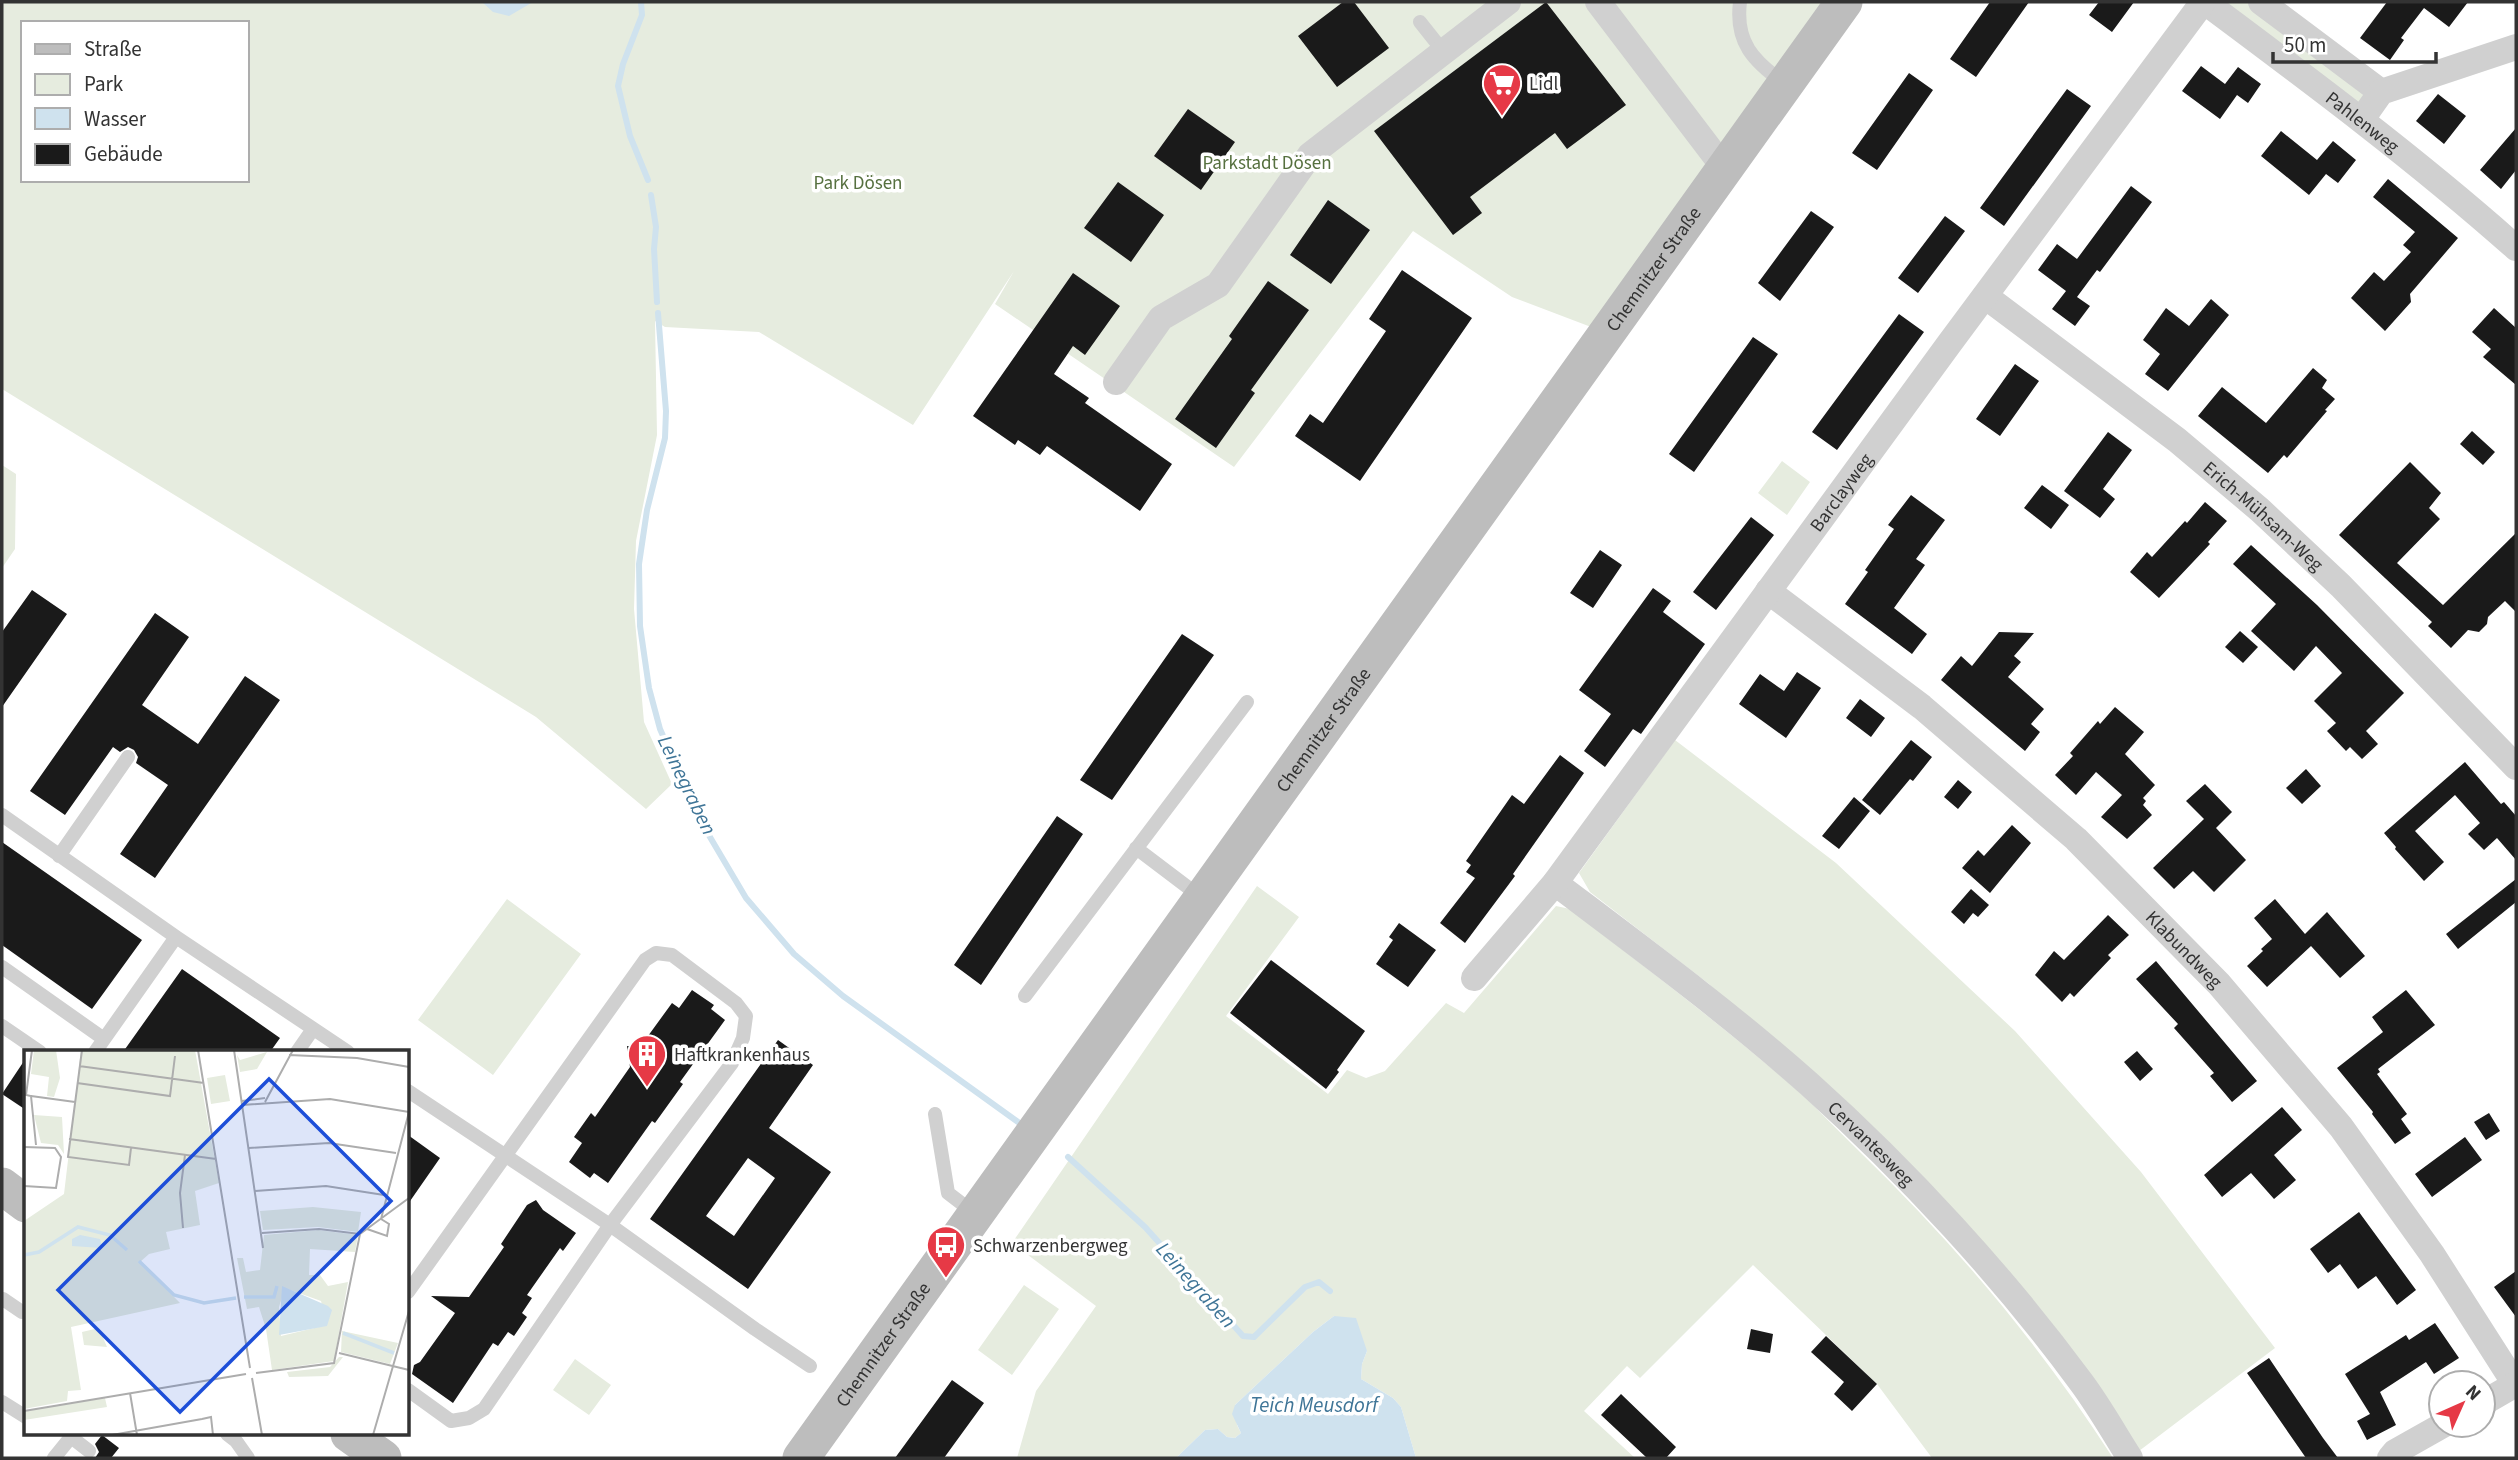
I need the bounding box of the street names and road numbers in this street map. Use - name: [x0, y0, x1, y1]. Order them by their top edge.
- street label: Pahlenweg: [2319, 85, 2405, 160]
- street label: Chemnitzer Straße: [1600, 202, 1708, 338]
- street label: Barclayweg: [1804, 448, 1880, 538]
- street label: Erich-Mühsam-Weg: [2197, 455, 2329, 578]
- street label: Chemnitzer Straße: [1270, 662, 1378, 798]
- street label: Klabundweg: [2139, 905, 2228, 995]
- street label: Cervantesweg: [1821, 1095, 1920, 1193]
- street label: Chemnitzer Straße: [830, 1277, 938, 1413]

